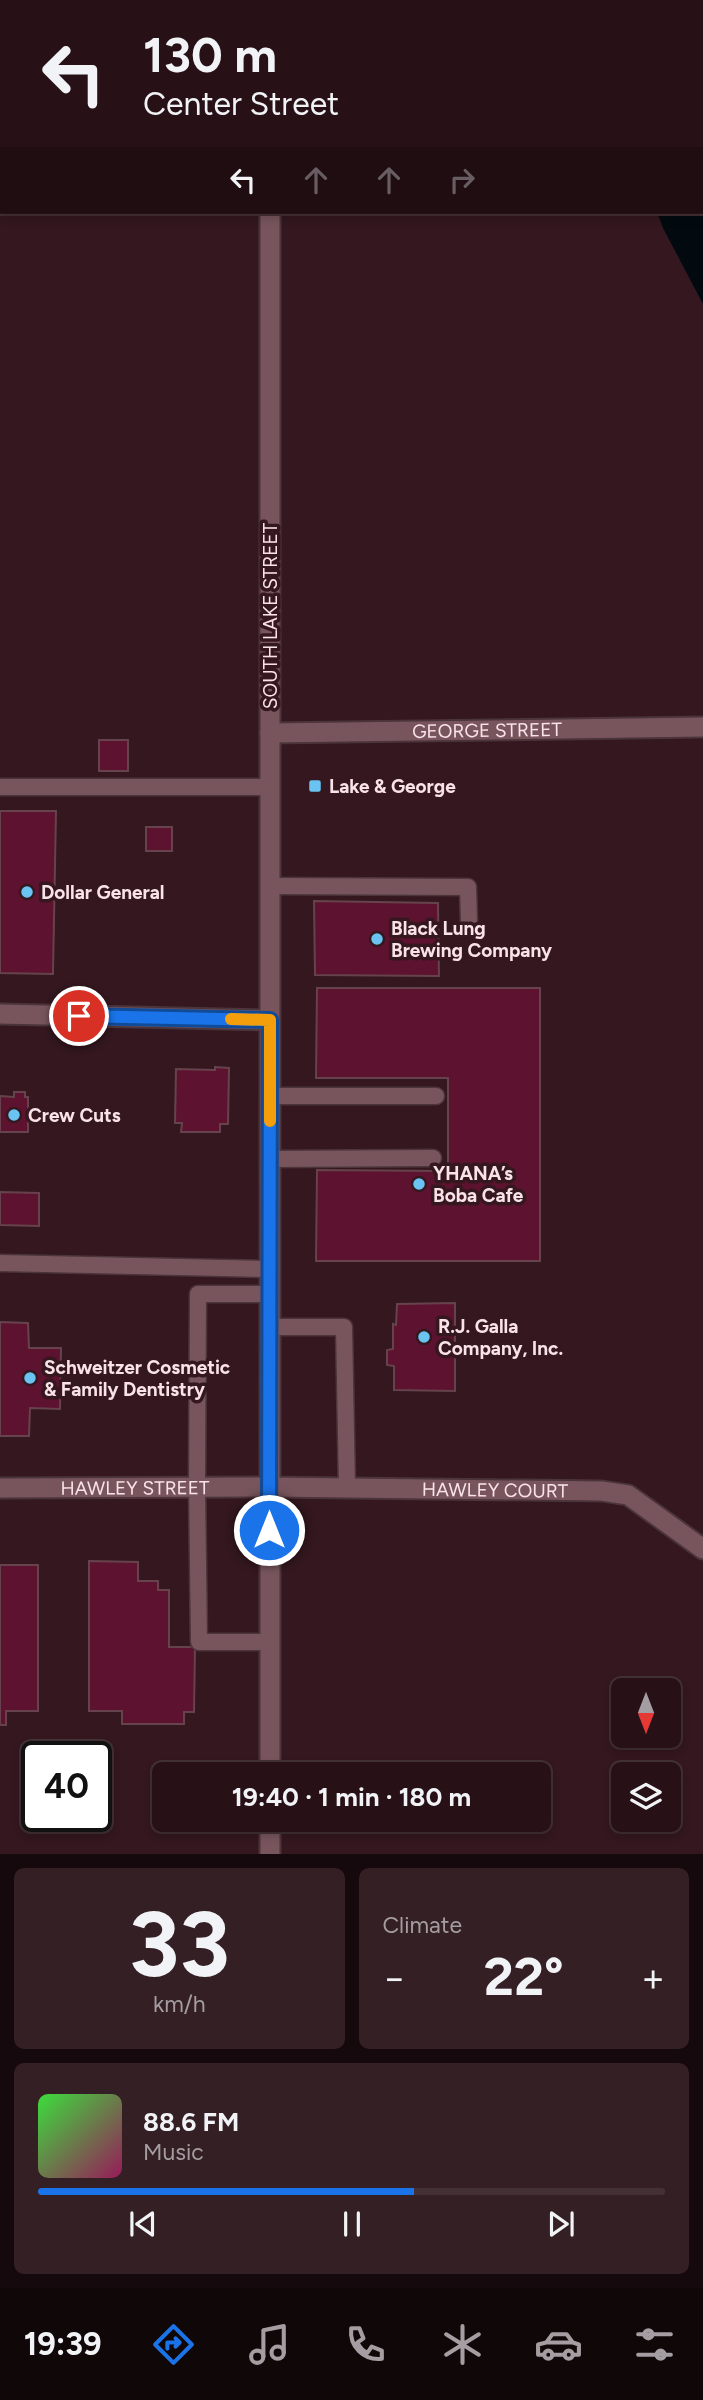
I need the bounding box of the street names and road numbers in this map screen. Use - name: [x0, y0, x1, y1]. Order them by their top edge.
- street label: SOUTH LAKE STREET: [259, 522, 282, 709]
- street label: GEORGE STREET: [412, 717, 563, 743]
- street label: HAWLEY STREET: [60, 1476, 210, 1499]
- street label: HAWLEY COURT: [422, 1477, 569, 1502]

